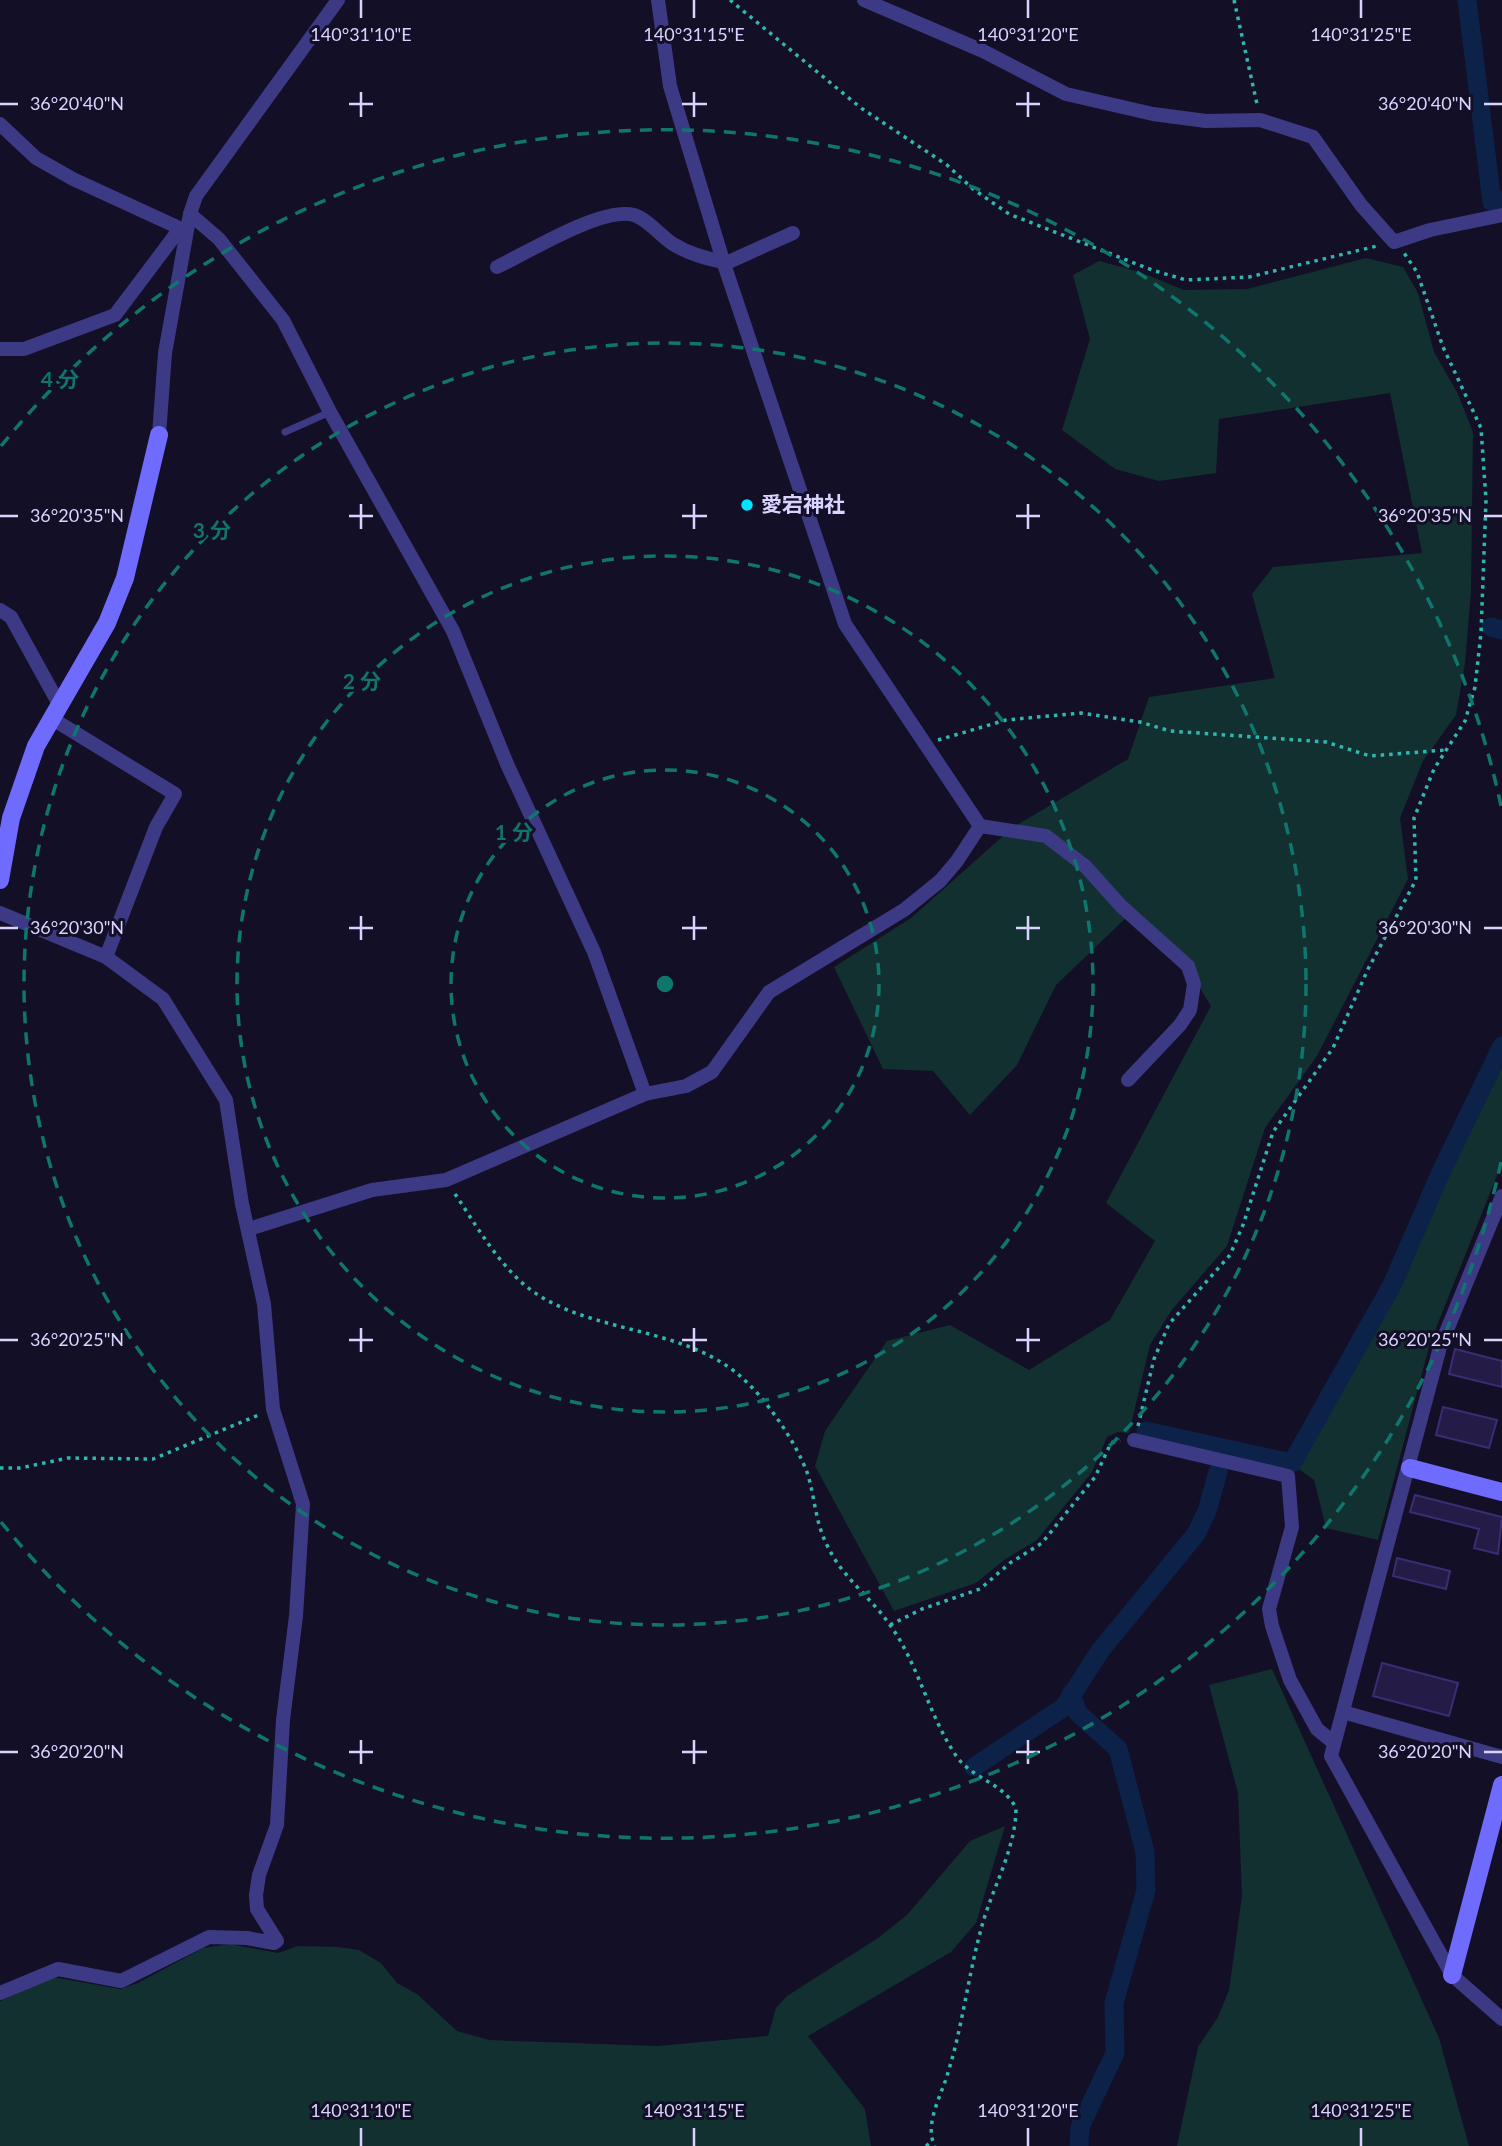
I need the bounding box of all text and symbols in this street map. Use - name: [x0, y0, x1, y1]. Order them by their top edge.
- text: 140°31'10"E: [310, 23, 412, 45]
- text: 140°31'15"E: [643, 23, 745, 45]
- text: 140°31'20"E: [977, 23, 1079, 45]
- text: 140°31'25"E: [1310, 23, 1412, 45]
- text: 36°20'40"N: [30, 92, 124, 114]
- text: 36°20'40"N: [1378, 92, 1472, 114]
- text: 4 分: [41, 366, 79, 391]
- place label: 愛宕神社: [761, 491, 845, 516]
- marker: 愛宕神社: [739, 497, 755, 513]
- text: 36°20'35"N: [30, 504, 124, 526]
- text: 36°20'35"N: [1378, 504, 1472, 526]
- text: 3 分: [193, 517, 231, 542]
- text: 2 分: [343, 668, 381, 693]
- text: 1 分: [495, 819, 533, 844]
- text: 36°20'30"N: [30, 916, 124, 938]
- text: 36°20'30"N: [1378, 916, 1472, 938]
- centre of rings: [653, 972, 677, 996]
- text: 36°20'25"N: [30, 1328, 124, 1350]
- text: 36°20'25"N: [1378, 1328, 1472, 1350]
- text: 36°20'20"N: [30, 1740, 124, 1762]
- text: 36°20'20"N: [1378, 1740, 1472, 1762]
- text: 140°31'10"E: [310, 2099, 412, 2121]
- text: 140°31'15"E: [643, 2099, 745, 2121]
- text: 140°31'20"E: [977, 2099, 1079, 2121]
- text: 140°31'25"E: [1310, 2099, 1412, 2121]

